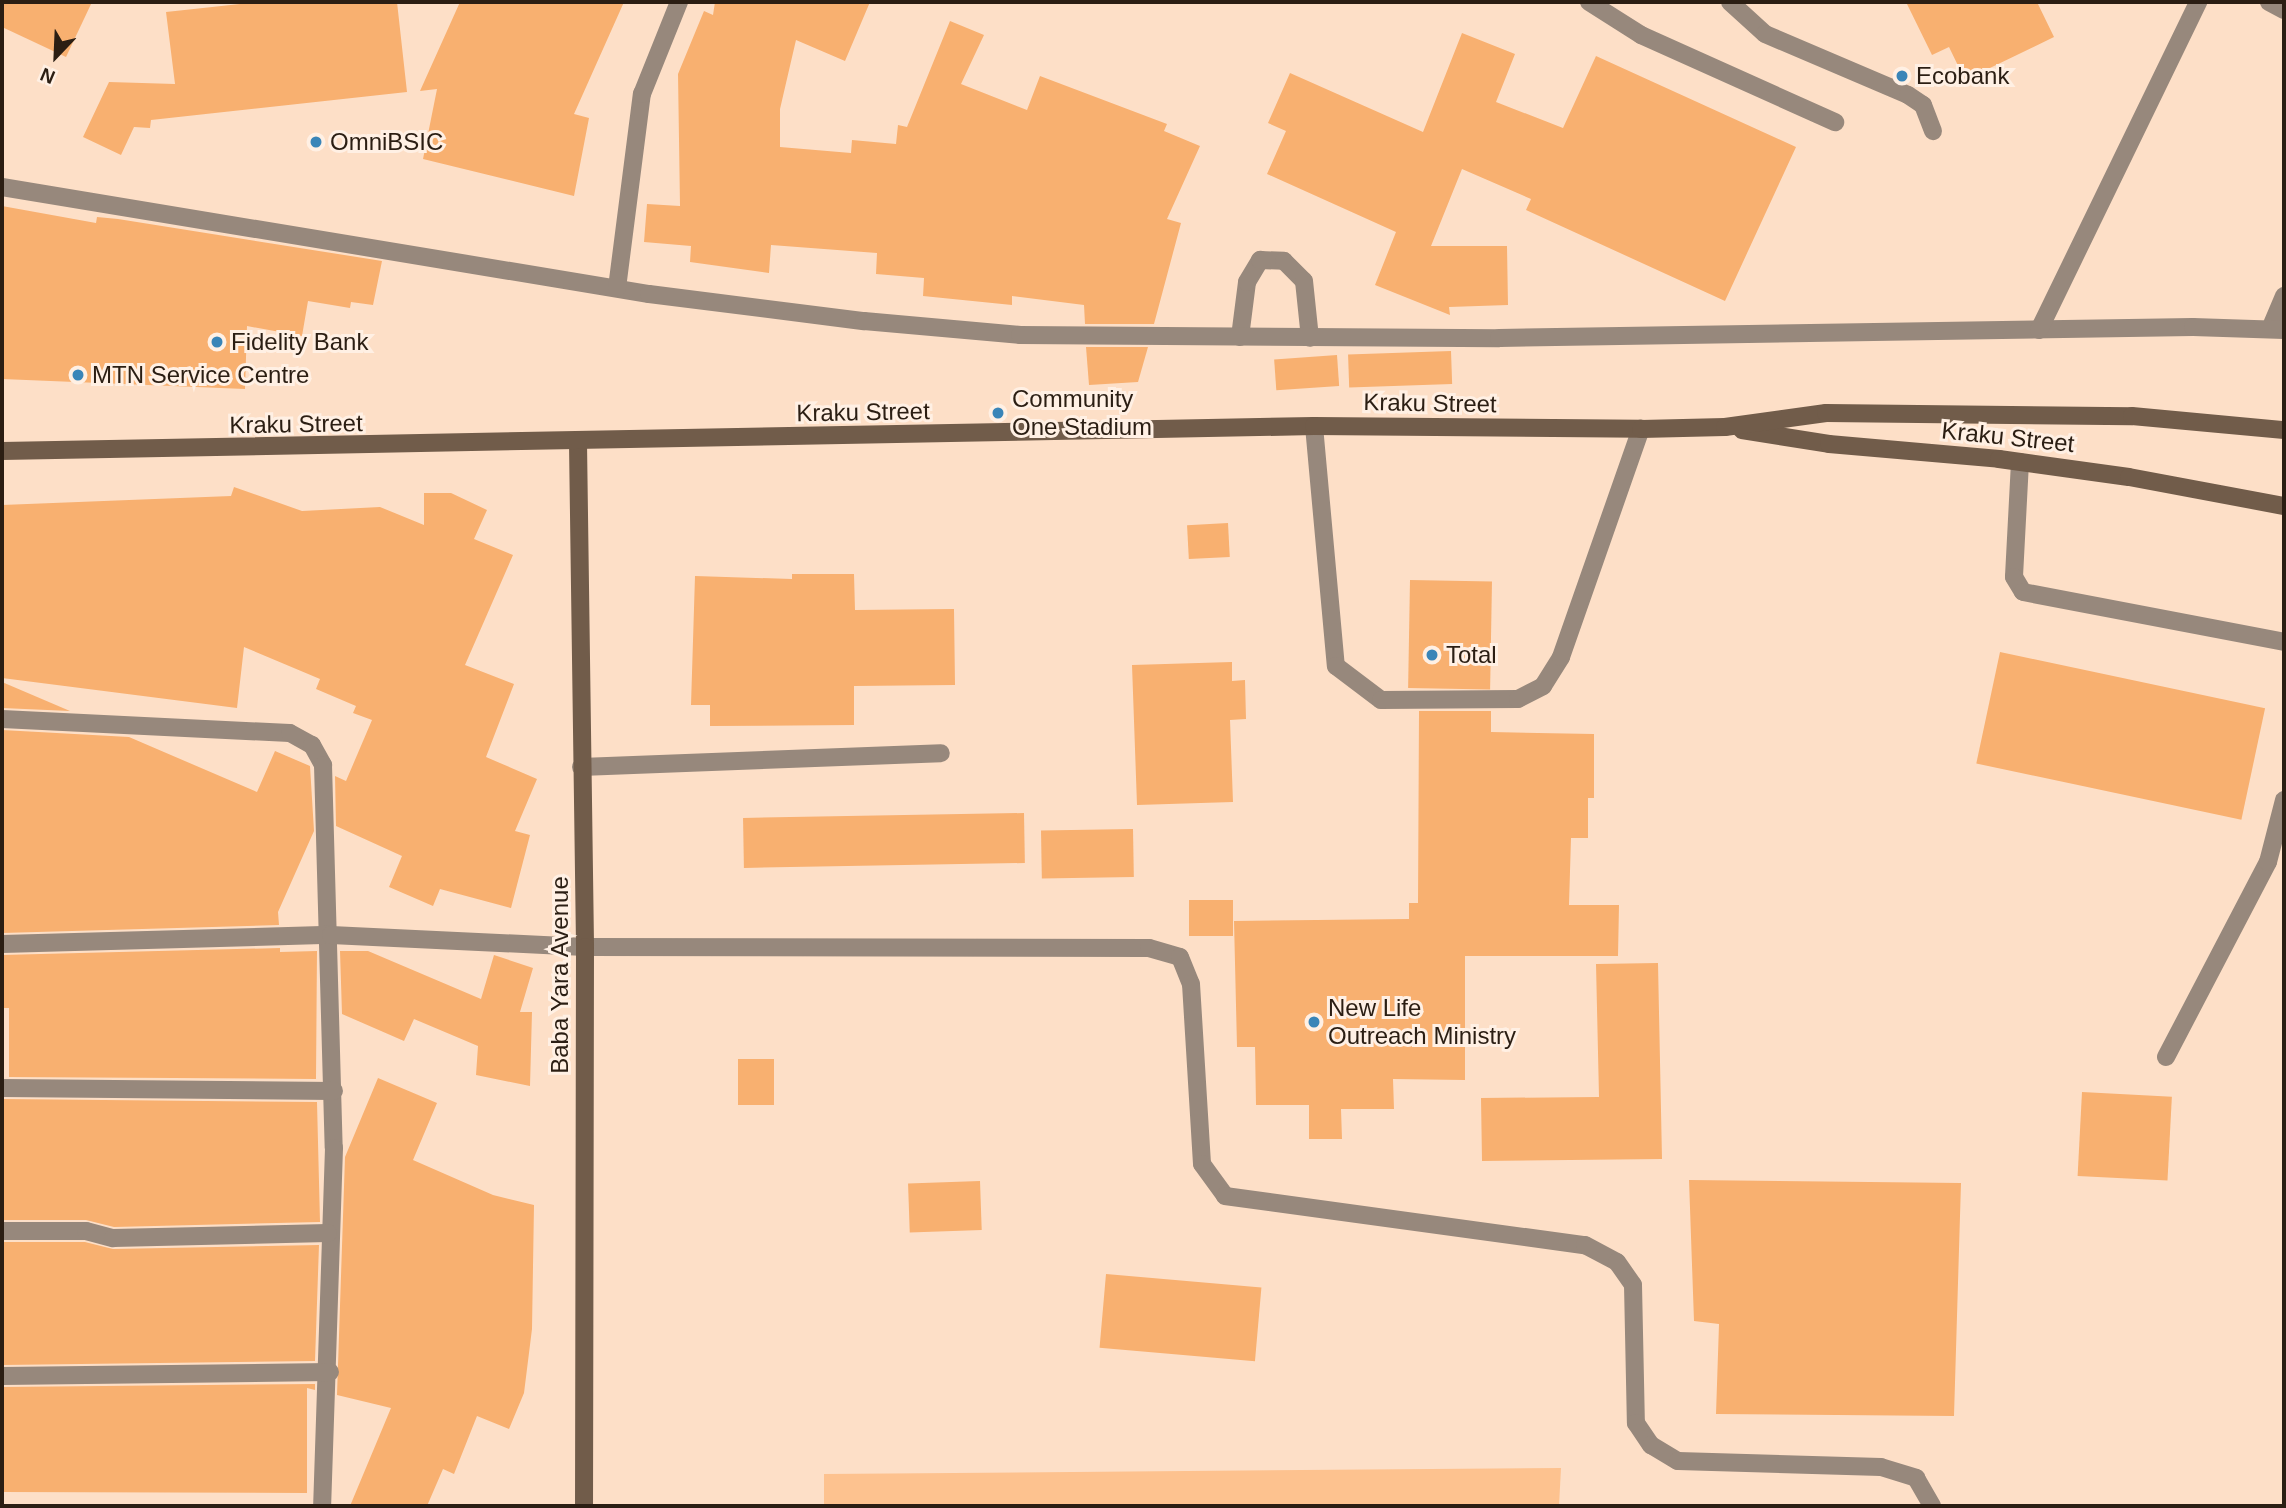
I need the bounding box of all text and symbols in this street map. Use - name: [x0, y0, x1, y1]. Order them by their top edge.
- north arrow: [21, 21, 91, 91]
- place label: Ecobank: [1916, 62, 2009, 90]
- text: N: [37, 63, 58, 88]
- marker: Ecobank: [1894, 68, 1910, 84]
- place label: OmniBSIC: [330, 128, 443, 156]
- marker: OmniBSIC: [308, 134, 324, 150]
- place label: Fidelity Bank: [231, 328, 368, 356]
- marker: Fidelity Bank: [209, 334, 225, 350]
- place label: MTN Service Centre: [92, 361, 309, 389]
- marker: MTN Service Centre: [70, 367, 86, 383]
- place label: Community One Stadium: [1012, 385, 1152, 441]
- street label: Kraku Street: [1363, 387, 1497, 419]
- street label: Kraku Street: [796, 396, 930, 428]
- marker: Community One Stadium: [990, 405, 1006, 421]
- street label: Kraku Street: [229, 408, 363, 440]
- street label: Kraku Street: [1940, 416, 2076, 458]
- place label: Total: [1446, 641, 1497, 669]
- marker: Total: [1424, 647, 1440, 663]
- street label: Baba Yara Avenue: [546, 875, 574, 1075]
- place label: New Life Outreach Ministry: [1328, 994, 1516, 1050]
- marker: New Life Outreach Ministry: [1306, 1014, 1322, 1030]

